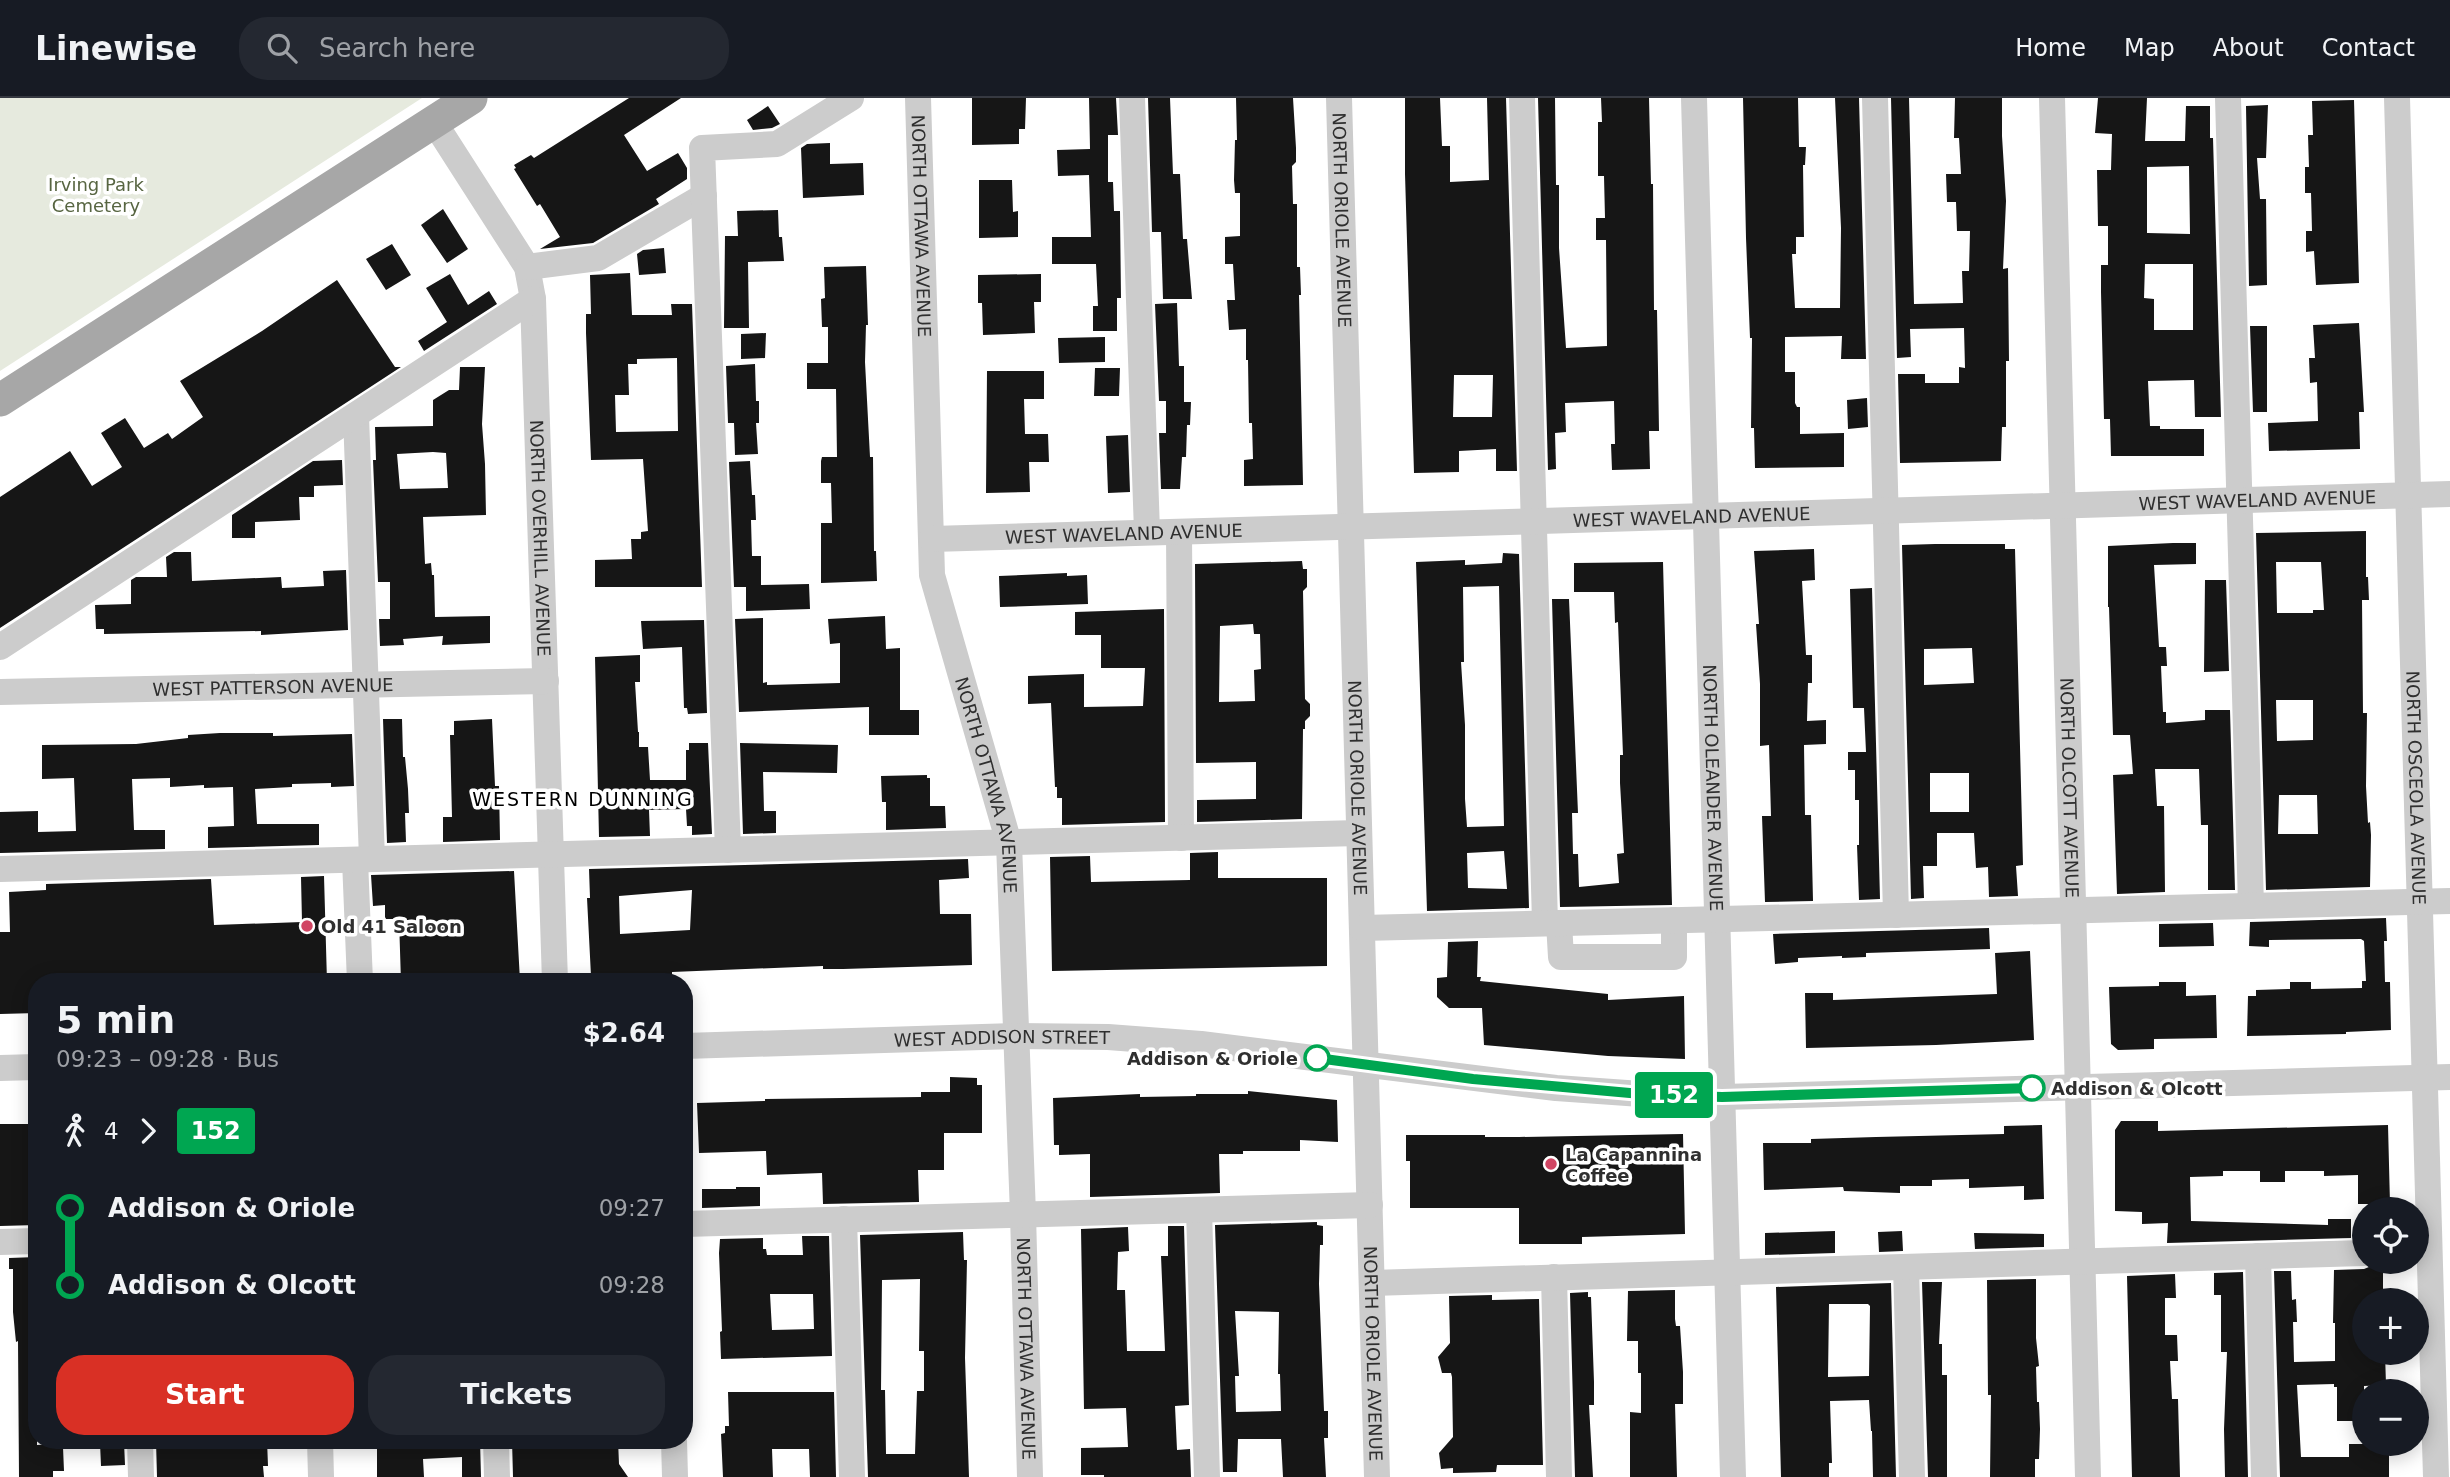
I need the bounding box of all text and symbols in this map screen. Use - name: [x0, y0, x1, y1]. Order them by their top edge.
- search box: [239, 17, 729, 80]
- text: Linewise: [35, 29, 197, 68]
- icon: search: [263, 29, 301, 67]
- text: Search here: [319, 33, 475, 63]
- text: Home: [2015, 34, 2086, 62]
- text: Map: [2124, 34, 2175, 62]
- text: About: [2213, 34, 2284, 62]
- text: Contact: [2322, 34, 2415, 62]
- street label: NORTH ORIOLE AVENUE: [1329, 112, 1356, 328]
- street label: NORTH OTTAWA AVENUE: [908, 114, 936, 338]
- park label: Irving Park Cemetery: [48, 174, 144, 216]
- street label: NORTH OVERHILL AVENUE: [526, 419, 555, 657]
- street label: WEST WAVELAND AVENUE: [2138, 486, 2377, 514]
- street label: WEST WAVELAND AVENUE: [1572, 502, 1811, 530]
- street label: WEST WAVELAND AVENUE: [1005, 519, 1243, 547]
- street label: NORTH OLEANDER AVENUE: [1700, 664, 1727, 911]
- street label: NORTH OSCEOLA AVENUE: [2403, 670, 2430, 905]
- street label: WEST PATTERSON AVENUE: [152, 674, 394, 699]
- street label: NORTH OTTAWA AVENUE: [951, 674, 1021, 894]
- street label: NORTH OLCOTT AVENUE: [2057, 677, 2083, 898]
- street label: NORTH ORIOLE AVENUE: [1345, 680, 1371, 896]
- district label: WESTERN DUNNING: [472, 788, 694, 810]
- place label: Old 41 Saloon: [321, 916, 462, 937]
- marker: Old 41 Saloon: [299, 918, 315, 934]
- text: 5 min: [56, 998, 175, 1042]
- text: $2.64: [583, 1018, 665, 1048]
- street label: WEST ADDISON STREET: [893, 1025, 1111, 1050]
- marker: Addison & Oriole: [1304, 1045, 1330, 1071]
- text: 09:23 – 09:28 · Bus: [56, 1046, 279, 1072]
- place label: Addison & Oriole: [1127, 1048, 1298, 1069]
- line badge: 152: [1634, 1072, 1714, 1118]
- marker: Addison & Olcott: [2019, 1075, 2045, 1101]
- place label: Addison & Olcott: [2051, 1078, 2223, 1099]
- text: 152: [1649, 1081, 1699, 1109]
- icon: walk: [56, 1112, 94, 1150]
- icon: forward: [129, 1112, 167, 1150]
- text: 152: [191, 1117, 241, 1145]
- text: 4: [104, 1118, 119, 1144]
- place label: La Capannina Coffee: [1565, 1144, 1702, 1186]
- marker: La Capannina Coffee: [1543, 1156, 1559, 1172]
- text: Addison & Oriole: [108, 1193, 355, 1223]
- text: 09:27: [599, 1195, 665, 1221]
- map controls: [2352, 1197, 2429, 1456]
- button: locate: [2352, 1197, 2429, 1274]
- street label: NORTH OTTAWA AVENUE: [1013, 1237, 1040, 1460]
- street label: NORTH ORIOLE AVENUE: [1360, 1246, 1387, 1461]
- text: Addison & Olcott: [108, 1270, 356, 1300]
- text: 09:28: [599, 1272, 665, 1298]
- button: +: [2352, 1288, 2429, 1365]
- button: Start: [56, 1355, 354, 1435]
- button: Tickets: [368, 1355, 665, 1435]
- button: −: [2352, 1379, 2429, 1456]

